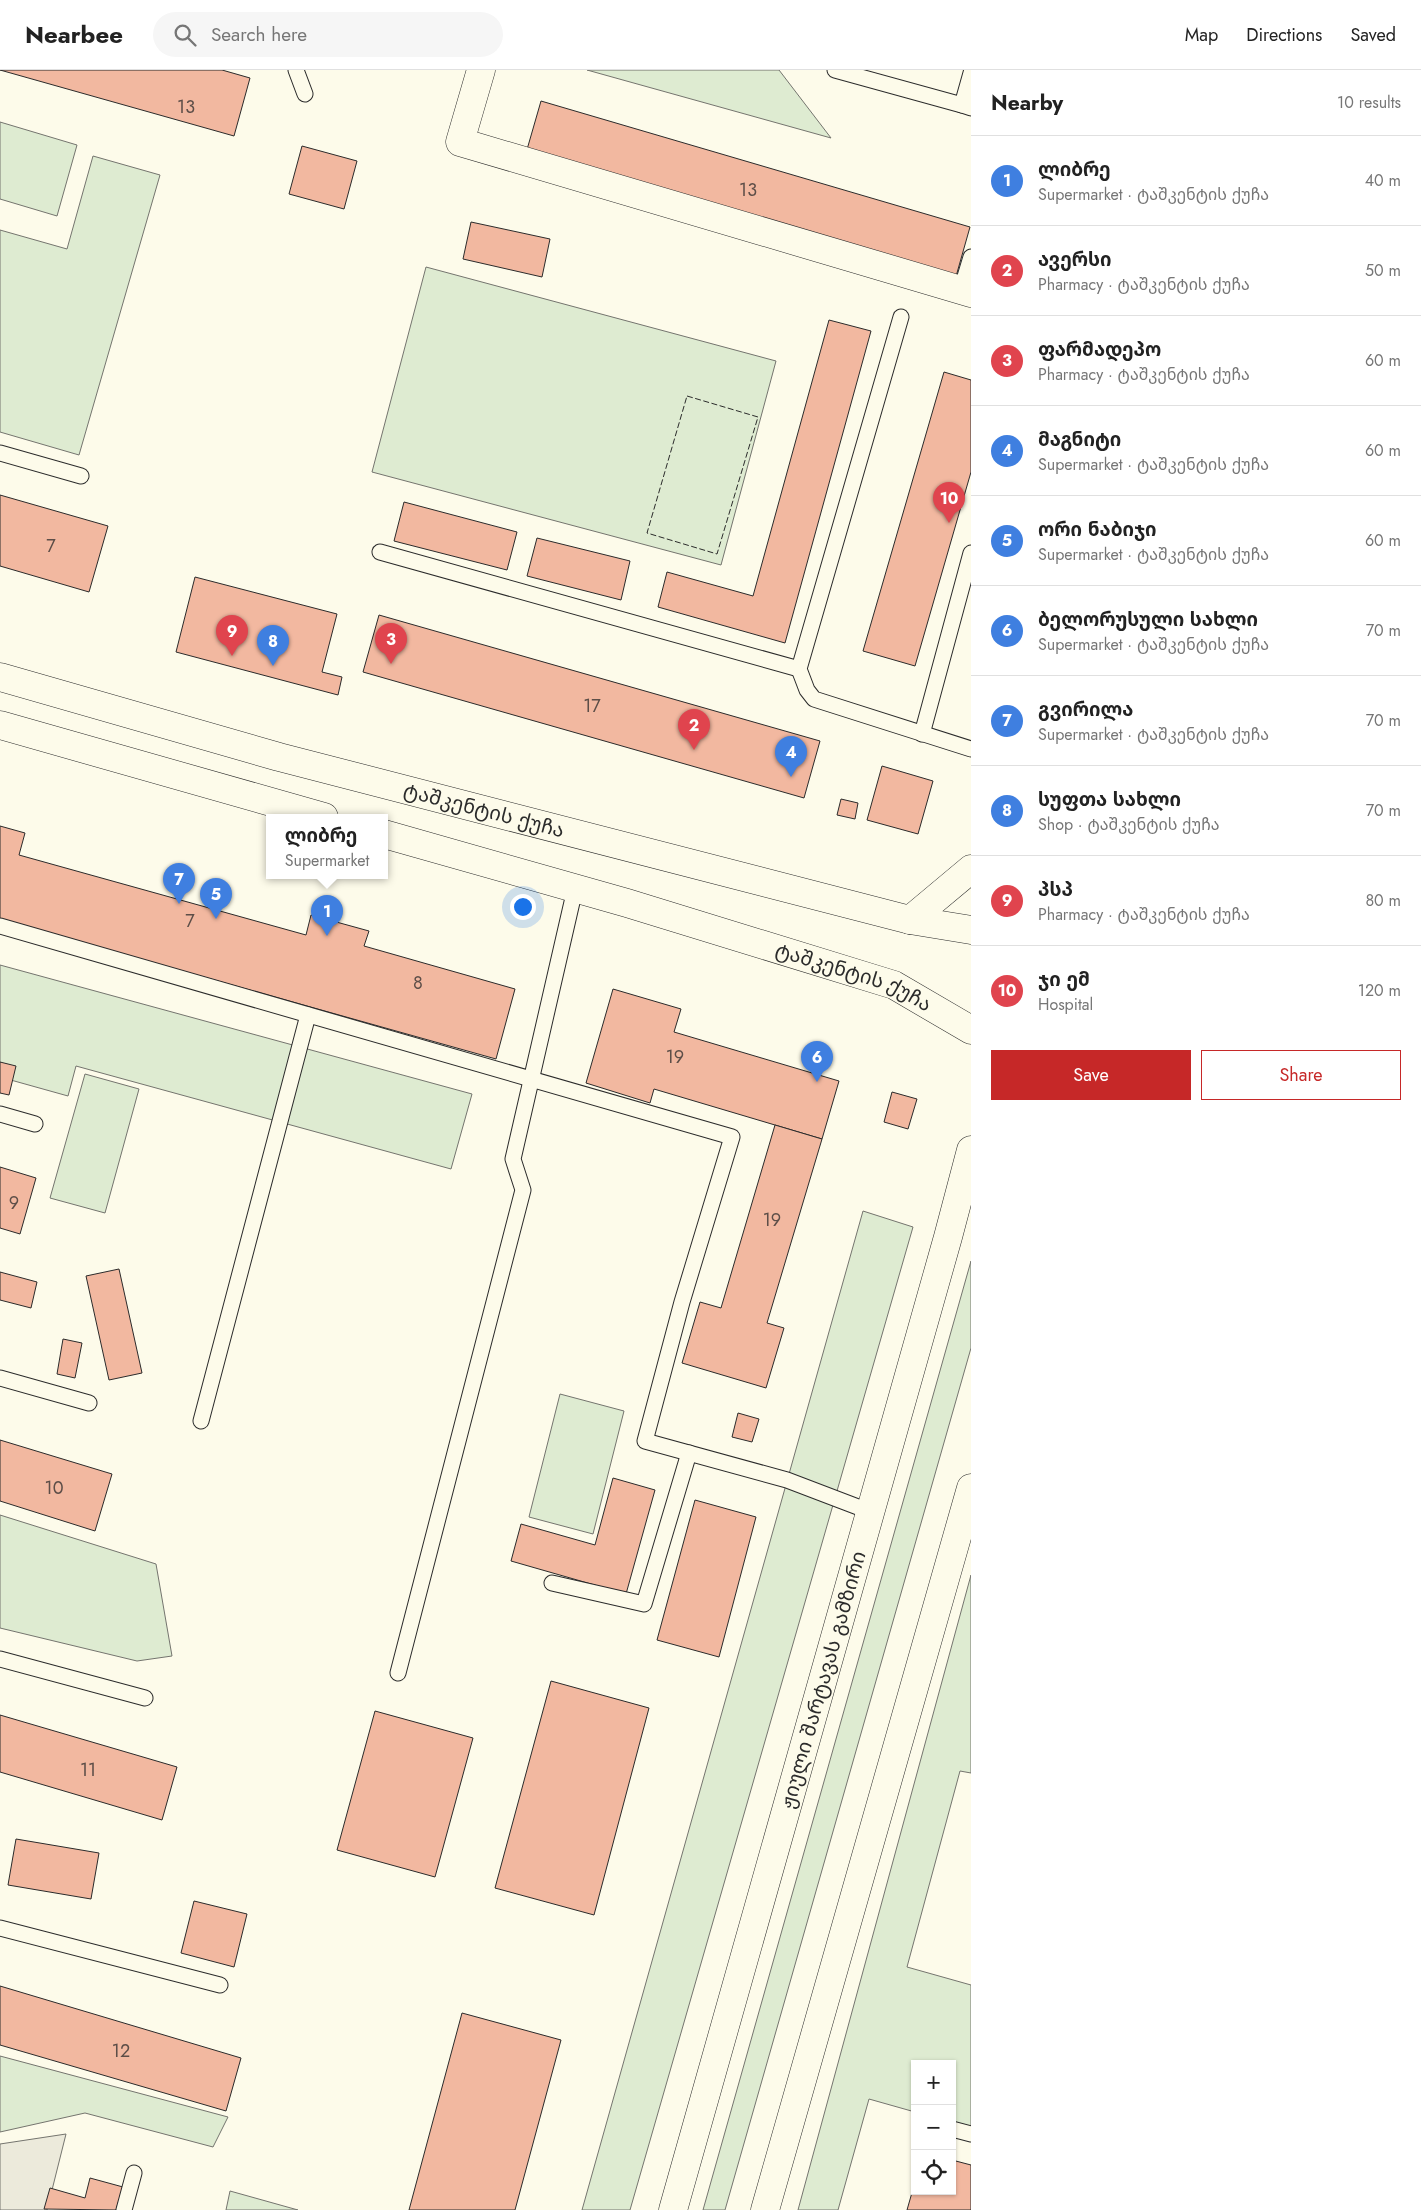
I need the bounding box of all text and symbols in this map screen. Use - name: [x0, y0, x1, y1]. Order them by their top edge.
- search box: [153, 12, 503, 57]
- text: Nearbee: [25, 17, 123, 52]
- icon: search: [171, 21, 199, 49]
- text: Search here: [211, 21, 307, 48]
- text: Map: [1185, 22, 1218, 48]
- text: Directions: [1246, 22, 1322, 48]
- text: Saved: [1350, 22, 1396, 48]
- text: Nearby: [991, 88, 1063, 118]
- text: 10 results: [1337, 91, 1401, 114]
- house number: 13: [177, 94, 195, 120]
- text: ლიბრე: [1038, 156, 1111, 183]
- text: 1: [1003, 169, 1011, 192]
- text: 40 m: [1365, 169, 1401, 192]
- house number: 13: [739, 177, 757, 203]
- text: Supermarket · ტაშკენტის ქუჩა: [1038, 183, 1269, 206]
- text: ავერსი: [1038, 246, 1112, 273]
- text: 2: [1002, 259, 1012, 282]
- text: 50 m: [1365, 259, 1401, 282]
- text: Pharmacy · ტაშკენტის ქუჩა: [1038, 273, 1250, 296]
- text: ფარმადეპო: [1038, 336, 1161, 363]
- text: 3: [1002, 349, 1012, 372]
- text: 60 m: [1365, 349, 1401, 372]
- text: Pharmacy · ტაშკენტის ქუჩა: [1038, 363, 1250, 386]
- text: მაგნიტი: [1038, 426, 1121, 453]
- text: 4: [1001, 439, 1013, 462]
- text: 60 m: [1365, 439, 1401, 462]
- text: Supermarket · ტაშკენტის ქუჩა: [1038, 453, 1269, 476]
- pin: 10: [933, 482, 965, 523]
- text: ორი ნაბიჯი: [1038, 516, 1157, 543]
- text: 5: [1002, 529, 1012, 552]
- text: 60 m: [1365, 529, 1401, 552]
- house number: 7: [46, 533, 56, 559]
- text: Supermarket · ტაშკენტის ქუჩა: [1038, 543, 1269, 566]
- text: ბელორუსული სახლი: [1038, 606, 1258, 633]
- pin: 9: [216, 615, 248, 656]
- text: 6: [1002, 619, 1012, 642]
- text: 70 m: [1366, 619, 1401, 642]
- pin: 3: [375, 623, 407, 664]
- pin: 8: [257, 625, 289, 666]
- text: Supermarket · ტაშკენტის ქუჩა: [1038, 633, 1269, 656]
- house number: 17: [583, 693, 601, 719]
- text: გვირილა: [1038, 696, 1133, 723]
- pin: 2: [678, 709, 710, 750]
- text: 7: [1002, 709, 1012, 732]
- text: 70 m: [1366, 709, 1401, 732]
- text: Supermarket · ტაშკენტის ქუჩა: [1038, 723, 1269, 746]
- pin: 4: [775, 736, 807, 777]
- street label: ტაშკენტის ქუჩა: [400, 776, 567, 845]
- text: სუფთა სახლი: [1038, 786, 1181, 813]
- text: 8: [1002, 799, 1012, 822]
- text: 70 m: [1366, 799, 1401, 822]
- text: Shop · ტაშკენტის ქუჩა: [1038, 813, 1220, 836]
- popup: [266, 814, 388, 879]
- text: ლიბრე: [285, 822, 357, 849]
- text: Supermarket: [285, 849, 369, 872]
- pin: 7: [163, 863, 195, 904]
- text: პსპ: [1038, 876, 1073, 903]
- pin: 5: [200, 878, 232, 919]
- text: 9: [1002, 889, 1012, 912]
- text: 80 m: [1365, 889, 1401, 912]
- your location: [510, 894, 536, 920]
- pin: 1: [311, 895, 343, 936]
- text: Pharmacy · ტაშკენტის ქუჩა: [1038, 903, 1250, 926]
- house number: 7: [185, 908, 195, 934]
- street label: ტაშკენტის ქუჩა: [772, 935, 937, 1019]
- text: ჯი ემ: [1038, 966, 1090, 993]
- house number: 8: [413, 970, 423, 996]
- text: 10: [998, 979, 1016, 1002]
- text: 120 m: [1358, 979, 1401, 1002]
- text: Hospital: [1038, 993, 1093, 1016]
- pin: 6: [801, 1041, 833, 1082]
- house number: 19: [666, 1044, 684, 1070]
- button: Save: [991, 1050, 1191, 1100]
- button: Share: [1201, 1050, 1401, 1100]
- house number: 9: [9, 1190, 19, 1216]
- house number: 19: [763, 1207, 781, 1233]
- house number: 10: [45, 1475, 64, 1501]
- street label: ჟიული შარტავას გამზირი: [773, 1548, 874, 1812]
- house number: 11: [80, 1757, 96, 1783]
- house number: 12: [112, 2038, 130, 2064]
- map controls: [911, 2060, 956, 2195]
- button: +: [911, 2060, 956, 2105]
- button: −: [911, 2105, 956, 2150]
- button: locate: [911, 2150, 956, 2195]

